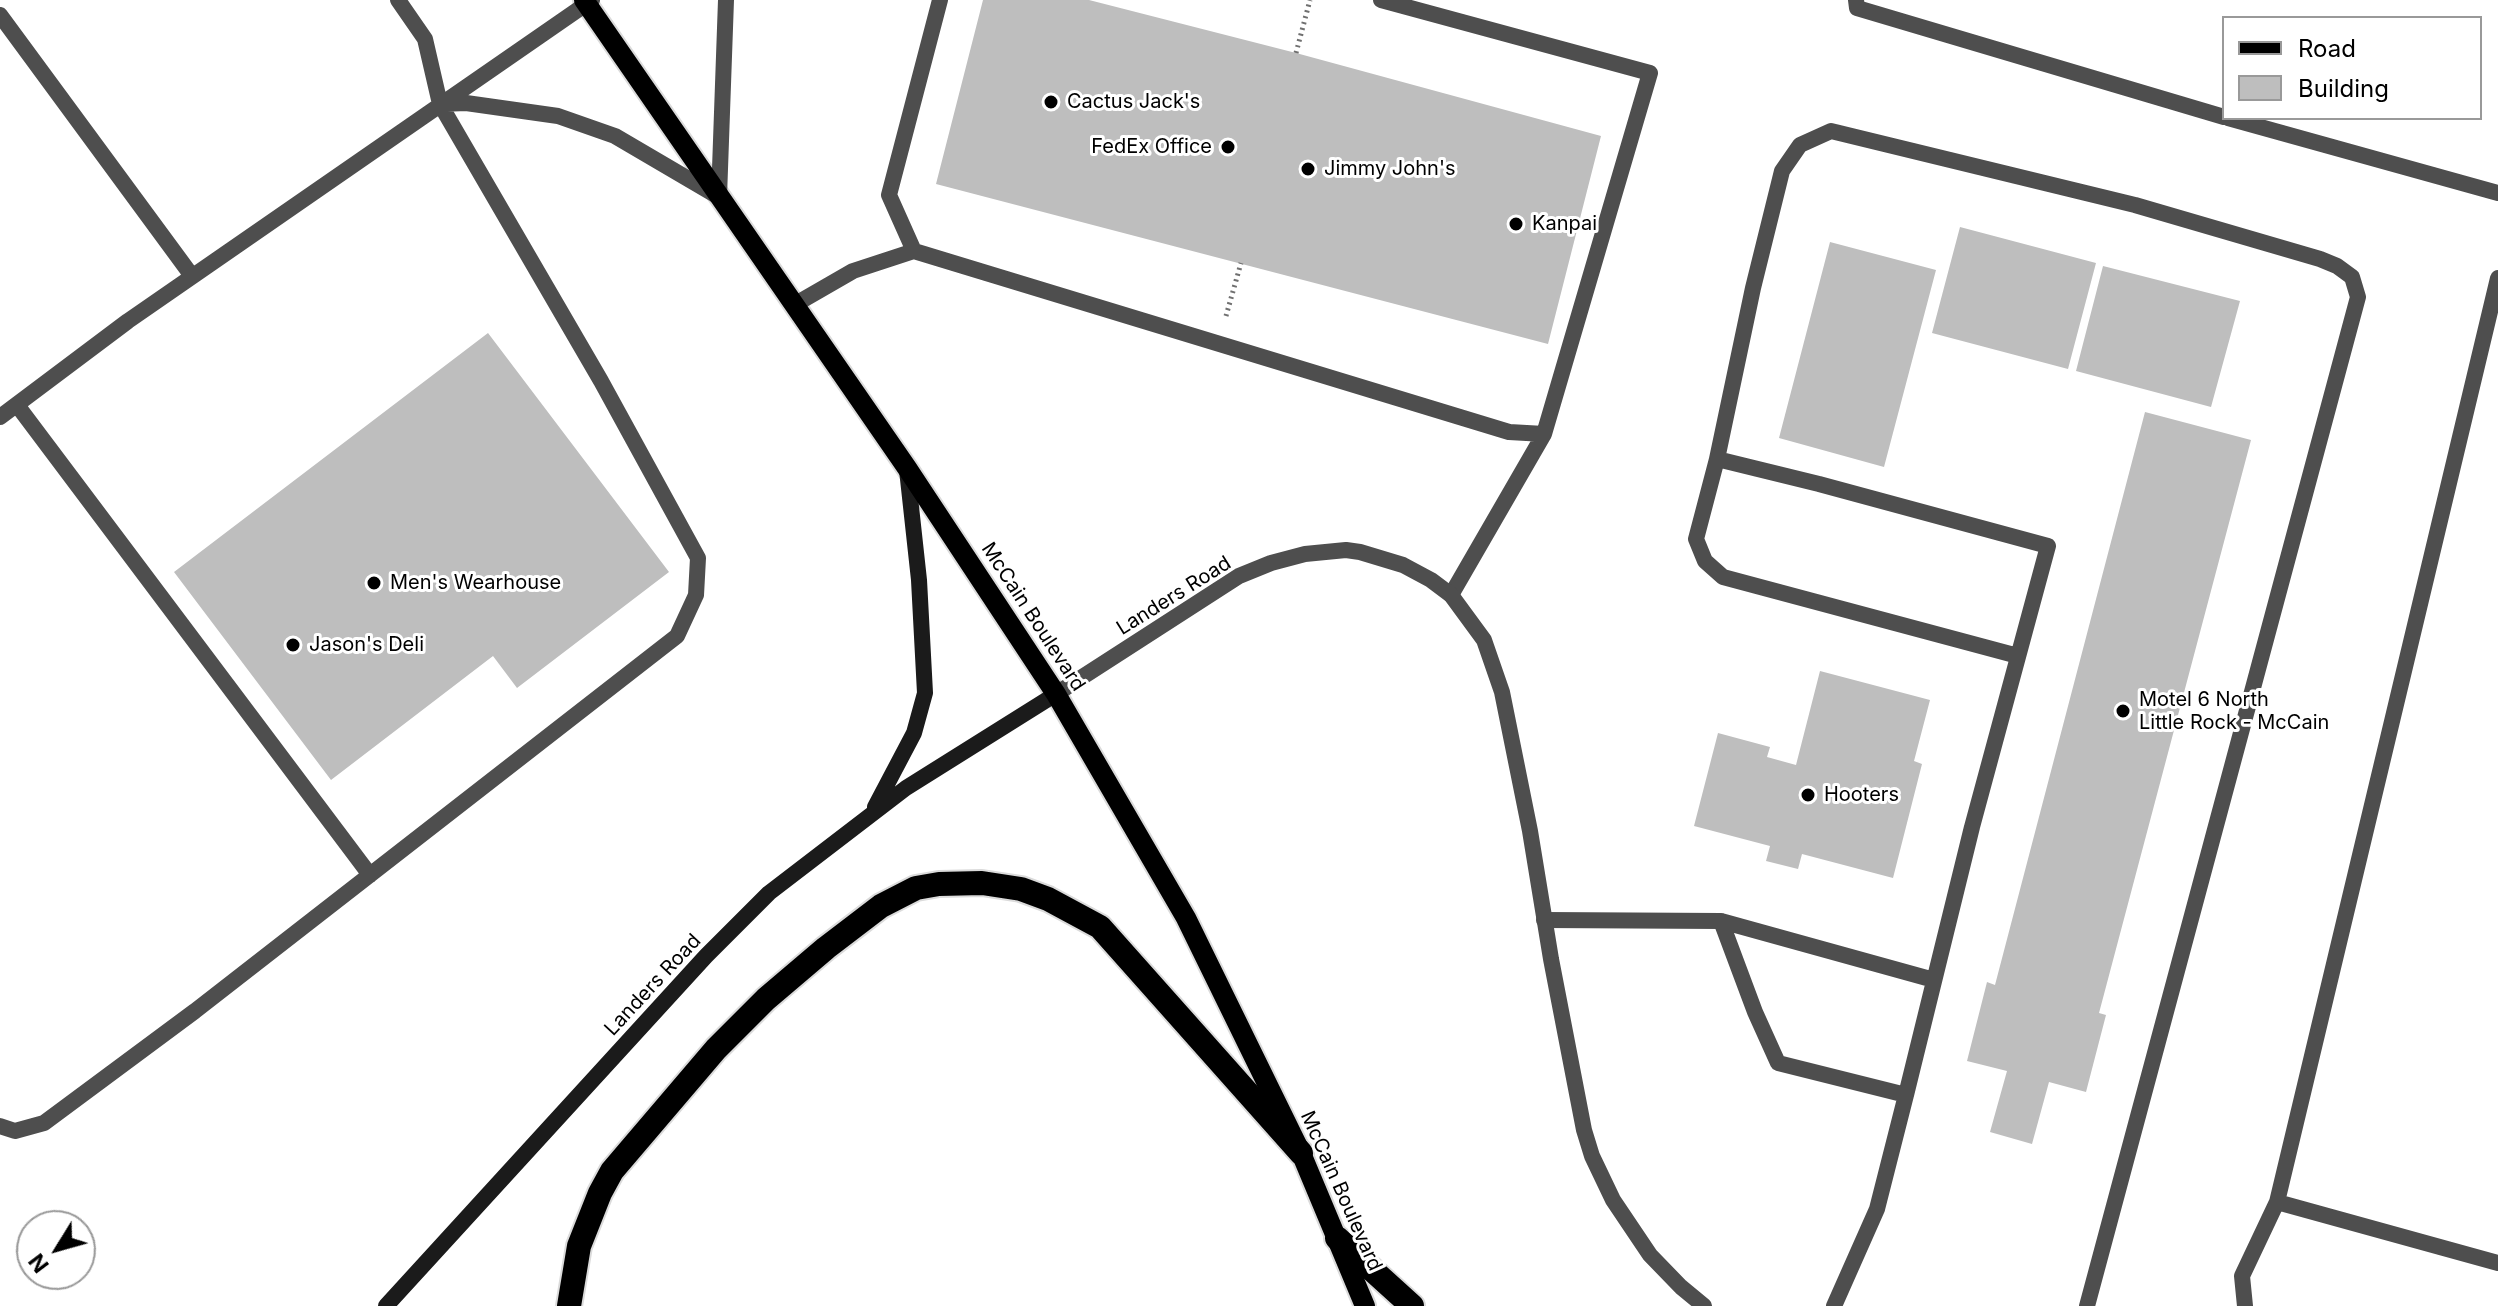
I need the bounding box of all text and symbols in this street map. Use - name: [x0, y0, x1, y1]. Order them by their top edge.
- legend: [2222, 16, 2482, 120]
- text: Road: [2298, 34, 2356, 63]
- text: Building: [2298, 74, 2389, 103]
- place label: Cactus Jack's: [1067, 90, 1200, 114]
- marker: Cactus Jack's: [1042, 93, 1060, 111]
- place label: FedEx Office: [1091, 135, 1212, 159]
- marker: FedEx Office: [1219, 138, 1237, 156]
- place label: Jimmy John's: [1324, 157, 1455, 181]
- marker: Jimmy John's: [1299, 160, 1317, 178]
- place label: Kanpai: [1532, 212, 1597, 236]
- marker: Kanpai: [1507, 215, 1525, 233]
- street label: McCain Boulevard: [976, 538, 1090, 696]
- street label: Landers Road: [1112, 551, 1236, 641]
- place label: Men's Wearhouse: [390, 571, 561, 595]
- marker: Men's Wearhouse: [365, 574, 383, 592]
- place label: Jason's Deli: [309, 633, 424, 657]
- marker: Jason's Deli: [284, 636, 302, 654]
- place label: Motel 6 North Little Rock - McCain: [2139, 688, 2329, 735]
- marker: Motel 6 North Little Rock - McCain: [2114, 702, 2132, 720]
- place label: Hooters: [1824, 783, 1899, 807]
- marker: Hooters: [1799, 786, 1817, 804]
- street label: Landers Road: [600, 929, 706, 1041]
- street label: McCain Boulevard: [1295, 1107, 1387, 1275]
- north arrow: [16, 1210, 96, 1290]
- text: N: [23, 1249, 54, 1278]

